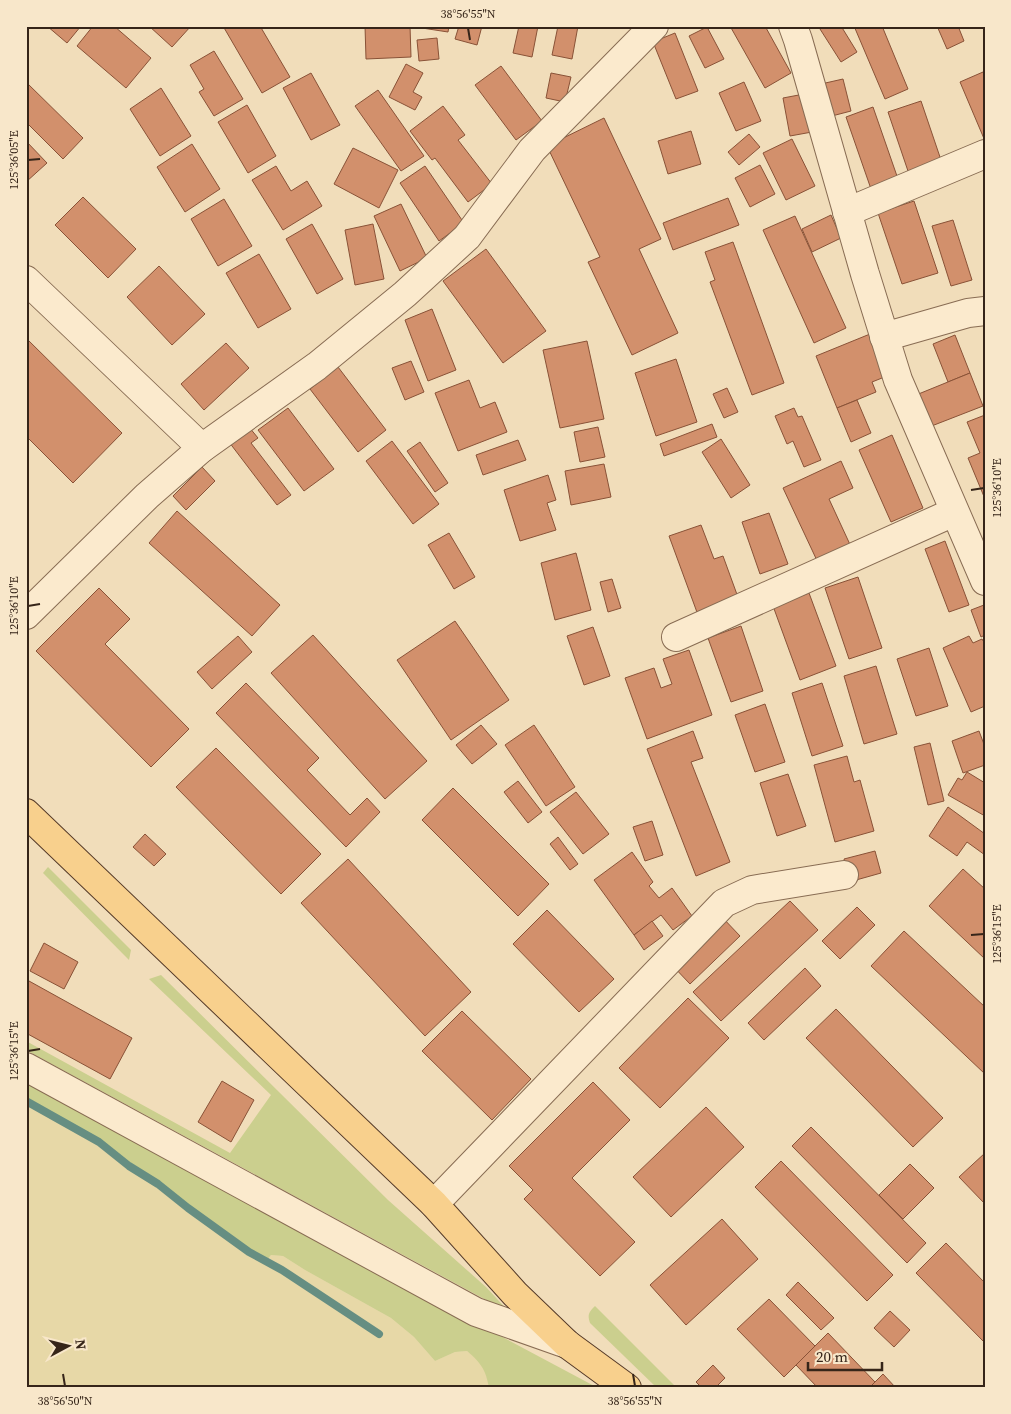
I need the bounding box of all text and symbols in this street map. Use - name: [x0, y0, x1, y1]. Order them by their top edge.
- text: 38°56'55"N: [440, 6, 496, 22]
- text: 125°36'05"E: [6, 130, 22, 190]
- text: 125°36'10"E: [989, 458, 1005, 518]
- text: 125°36'10"E: [6, 576, 22, 636]
- text: 125°36'15"E: [989, 904, 1005, 964]
- text: 125°36'15"E: [6, 1021, 22, 1081]
- north arrow: [42, 1322, 92, 1372]
- text: N: [70, 1338, 91, 1351]
- scale bar: [808, 1339, 882, 1371]
- text: 20 m: [816, 1346, 848, 1367]
- text: 38°56'50"N: [37, 1393, 93, 1409]
- text: 38°56'55"N: [607, 1393, 663, 1409]

